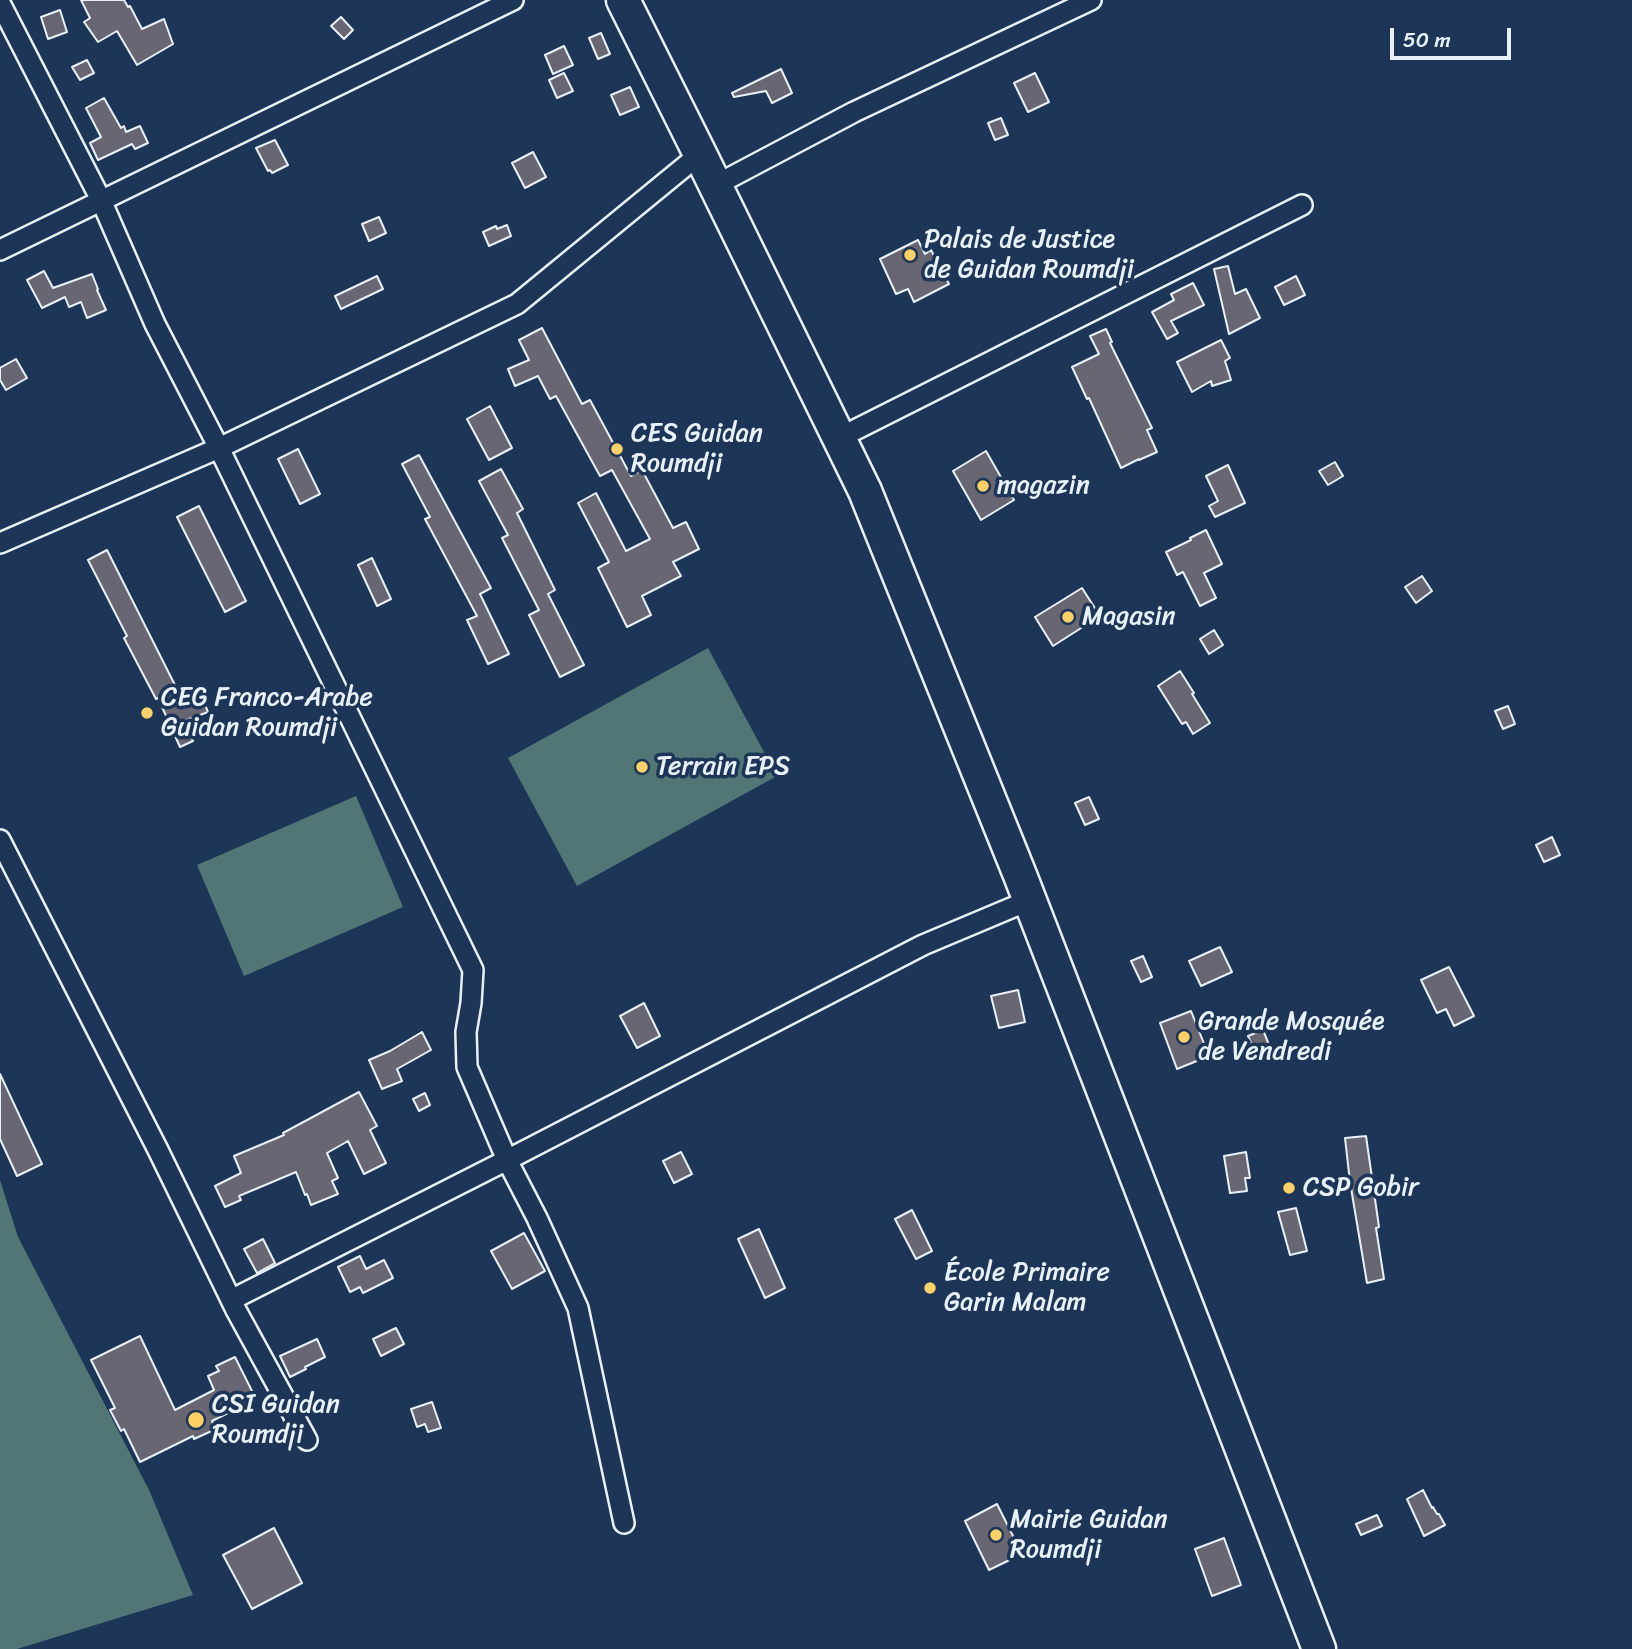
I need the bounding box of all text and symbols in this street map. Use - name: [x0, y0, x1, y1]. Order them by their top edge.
- scale bar: [1394, 14, 1515, 58]
- text: 50 m: [1403, 21, 1451, 59]
- place label: Palais de Justice de Guidan Roumdji: [924, 224, 1134, 286]
- marker: Palais de Justice de Guidan Roumdji: [902, 247, 918, 263]
- place label: CES Guidan Roumdji: [631, 418, 763, 480]
- marker: CES Guidan Roumdji: [609, 441, 625, 457]
- place label: magazin: [997, 470, 1090, 502]
- marker: magazin: [975, 478, 991, 494]
- place label: Magasin: [1082, 601, 1176, 633]
- marker: Magasin: [1060, 609, 1076, 625]
- place label: CEG Franco-Arabe Guidan Roumdji: [161, 682, 373, 744]
- marker: CEG Franco-Arabe Guidan Roumdji: [139, 705, 155, 721]
- place label: Terrain EPS: [656, 751, 790, 783]
- marker: Terrain EPS: [634, 759, 650, 775]
- place label: Grande Mosquée de Vendredi: [1198, 1006, 1385, 1068]
- marker: Grande Mosquée de Vendredi: [1176, 1029, 1192, 1045]
- place label: CSP Gobir: [1303, 1172, 1419, 1204]
- marker: CSP Gobir: [1281, 1180, 1297, 1196]
- place label: École Primaire Garin Malam: [944, 1257, 1110, 1318]
- marker: École Primaire Garin Malam: [922, 1280, 938, 1296]
- place label: CSI Guidan Roumdji: [212, 1389, 340, 1450]
- marker: CSI Guidan Roumdji: [186, 1410, 206, 1430]
- place label: Mairie Guidan Roumdji: [1010, 1504, 1167, 1566]
- marker: Mairie Guidan Roumdji: [988, 1527, 1004, 1543]

